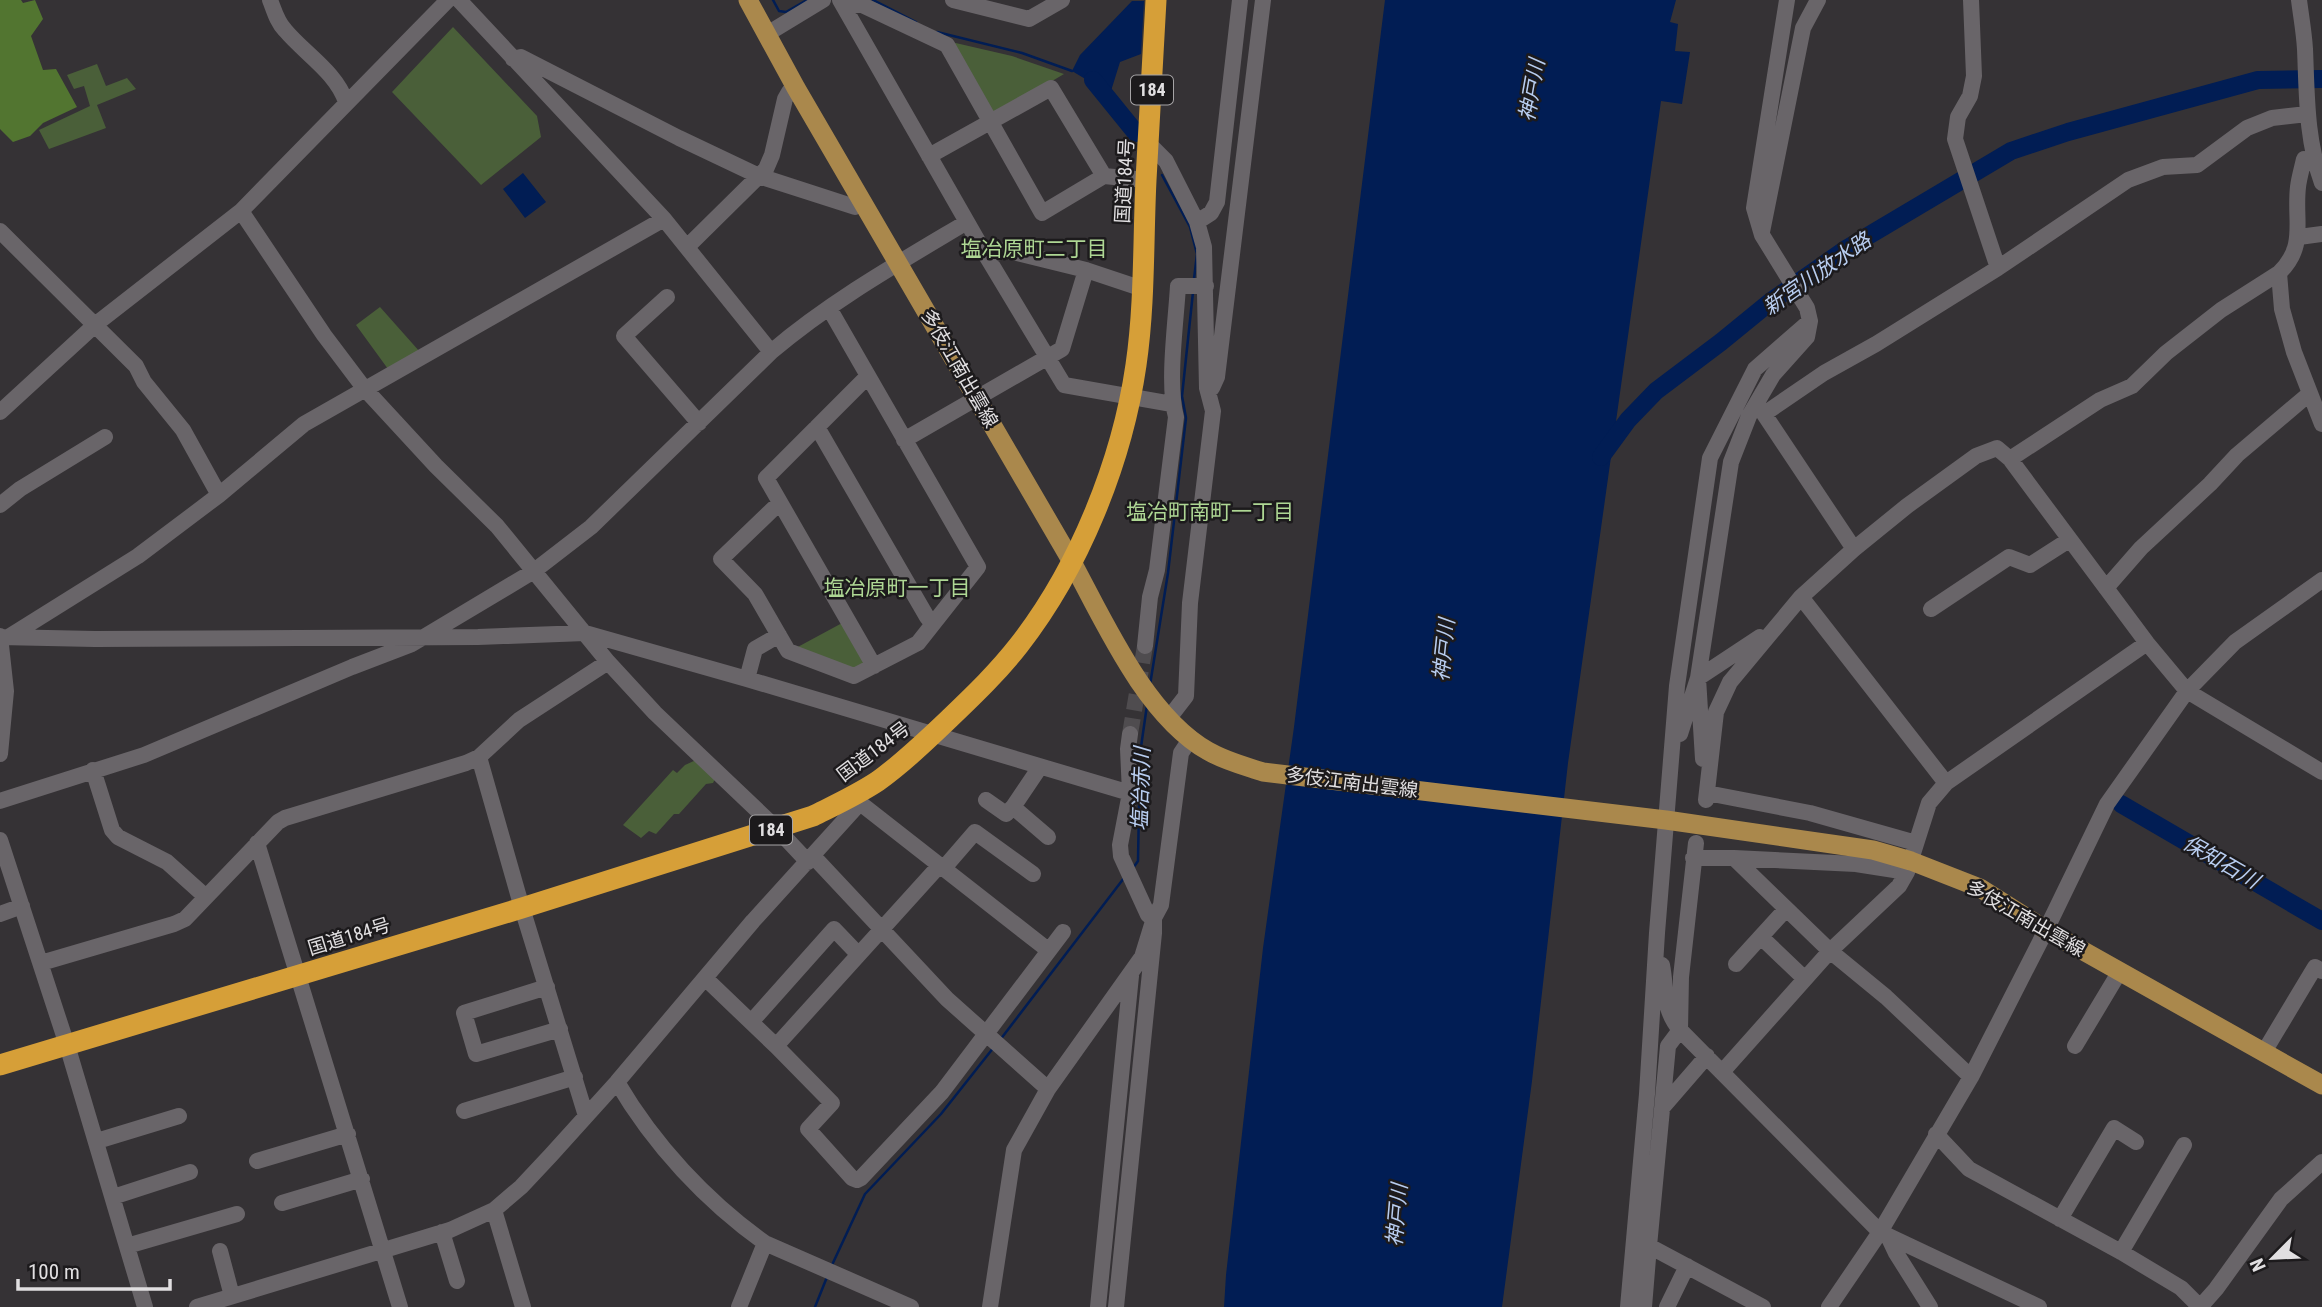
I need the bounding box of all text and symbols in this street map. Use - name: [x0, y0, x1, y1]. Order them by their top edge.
- water label: 神戸川: [1515, 55, 1550, 123]
- road number: 184: [1131, 76, 1173, 104]
- street label: 国道184号: [1111, 138, 1138, 224]
- water label: 新宮川放水路: [1759, 227, 1877, 320]
- district label: 塩冶原町二丁目: [961, 237, 1108, 261]
- street label: 多伎江南出雲線: [916, 305, 1003, 432]
- district label: 塩冶町南町一丁目: [1126, 500, 1294, 524]
- district label: 塩冶原町一丁目: [824, 576, 971, 600]
- water label: 神戸川: [1429, 615, 1459, 683]
- street label: 国道184号: [832, 717, 914, 786]
- water label: 塩冶赤川: [1128, 745, 1155, 831]
- street label: 多伎江南出雲線: [1285, 763, 1419, 802]
- road number: 184: [750, 816, 792, 844]
- water label: 保知石川: [2179, 831, 2265, 894]
- street label: 多伎江南出雲線: [1962, 875, 2089, 962]
- street label: 国道184号: [305, 913, 393, 960]
- water label: 神戸川: [1382, 1181, 1412, 1247]
- north arrow: [2238, 1223, 2308, 1293]
- scale bar: [18, 1248, 170, 1292]
- text: N: [2245, 1255, 2271, 1275]
- text: 100 m: [28, 1260, 80, 1284]

